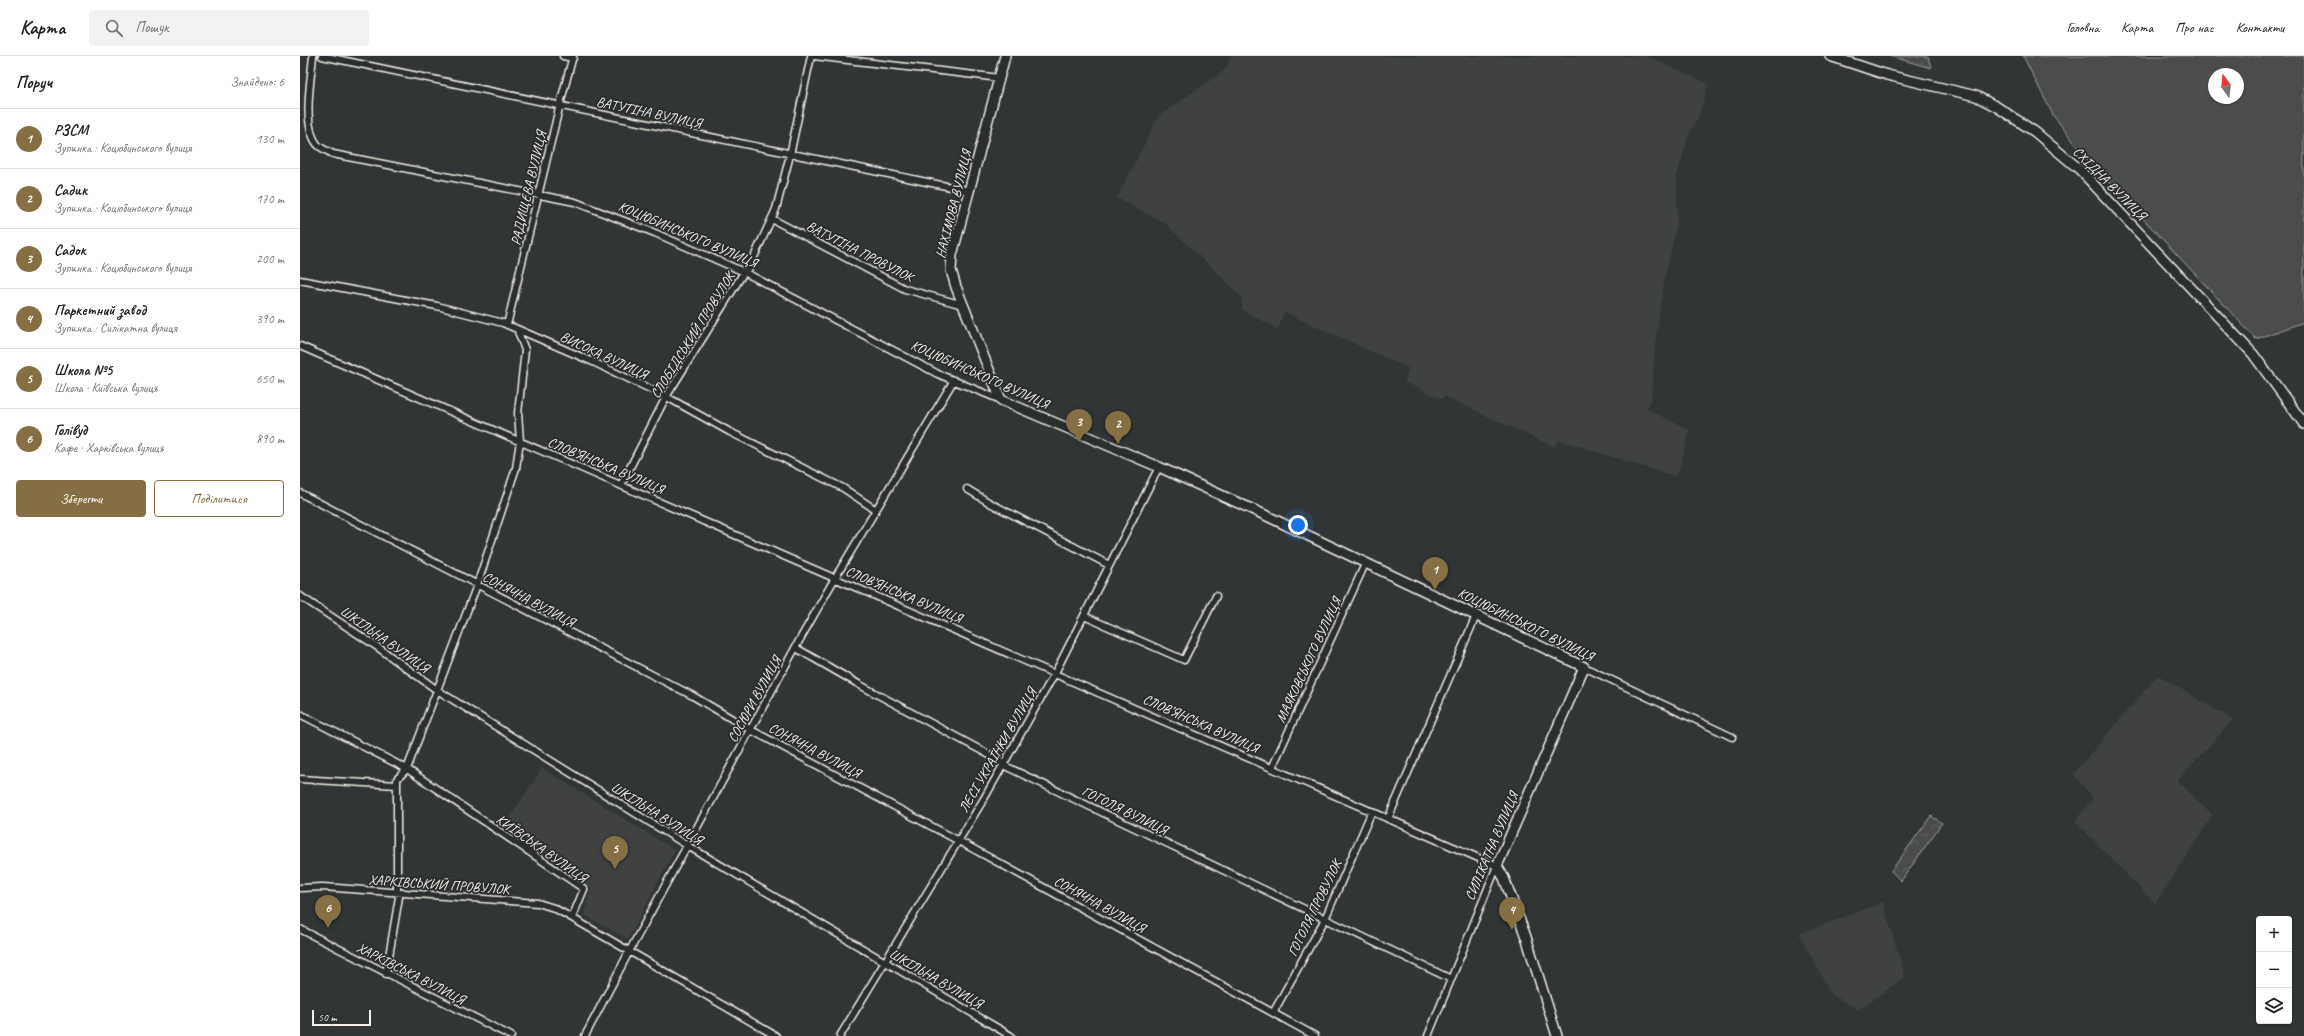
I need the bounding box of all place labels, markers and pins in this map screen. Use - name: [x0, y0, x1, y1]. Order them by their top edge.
- pin: 3: [1066, 409, 1092, 442]
- pin: 2: [1105, 411, 1131, 444]
- pin: 1: [1422, 557, 1448, 590]
- pin: 5: [602, 836, 628, 869]
- pin: 6: [315, 895, 341, 928]
- pin: 4: [1499, 897, 1525, 930]

